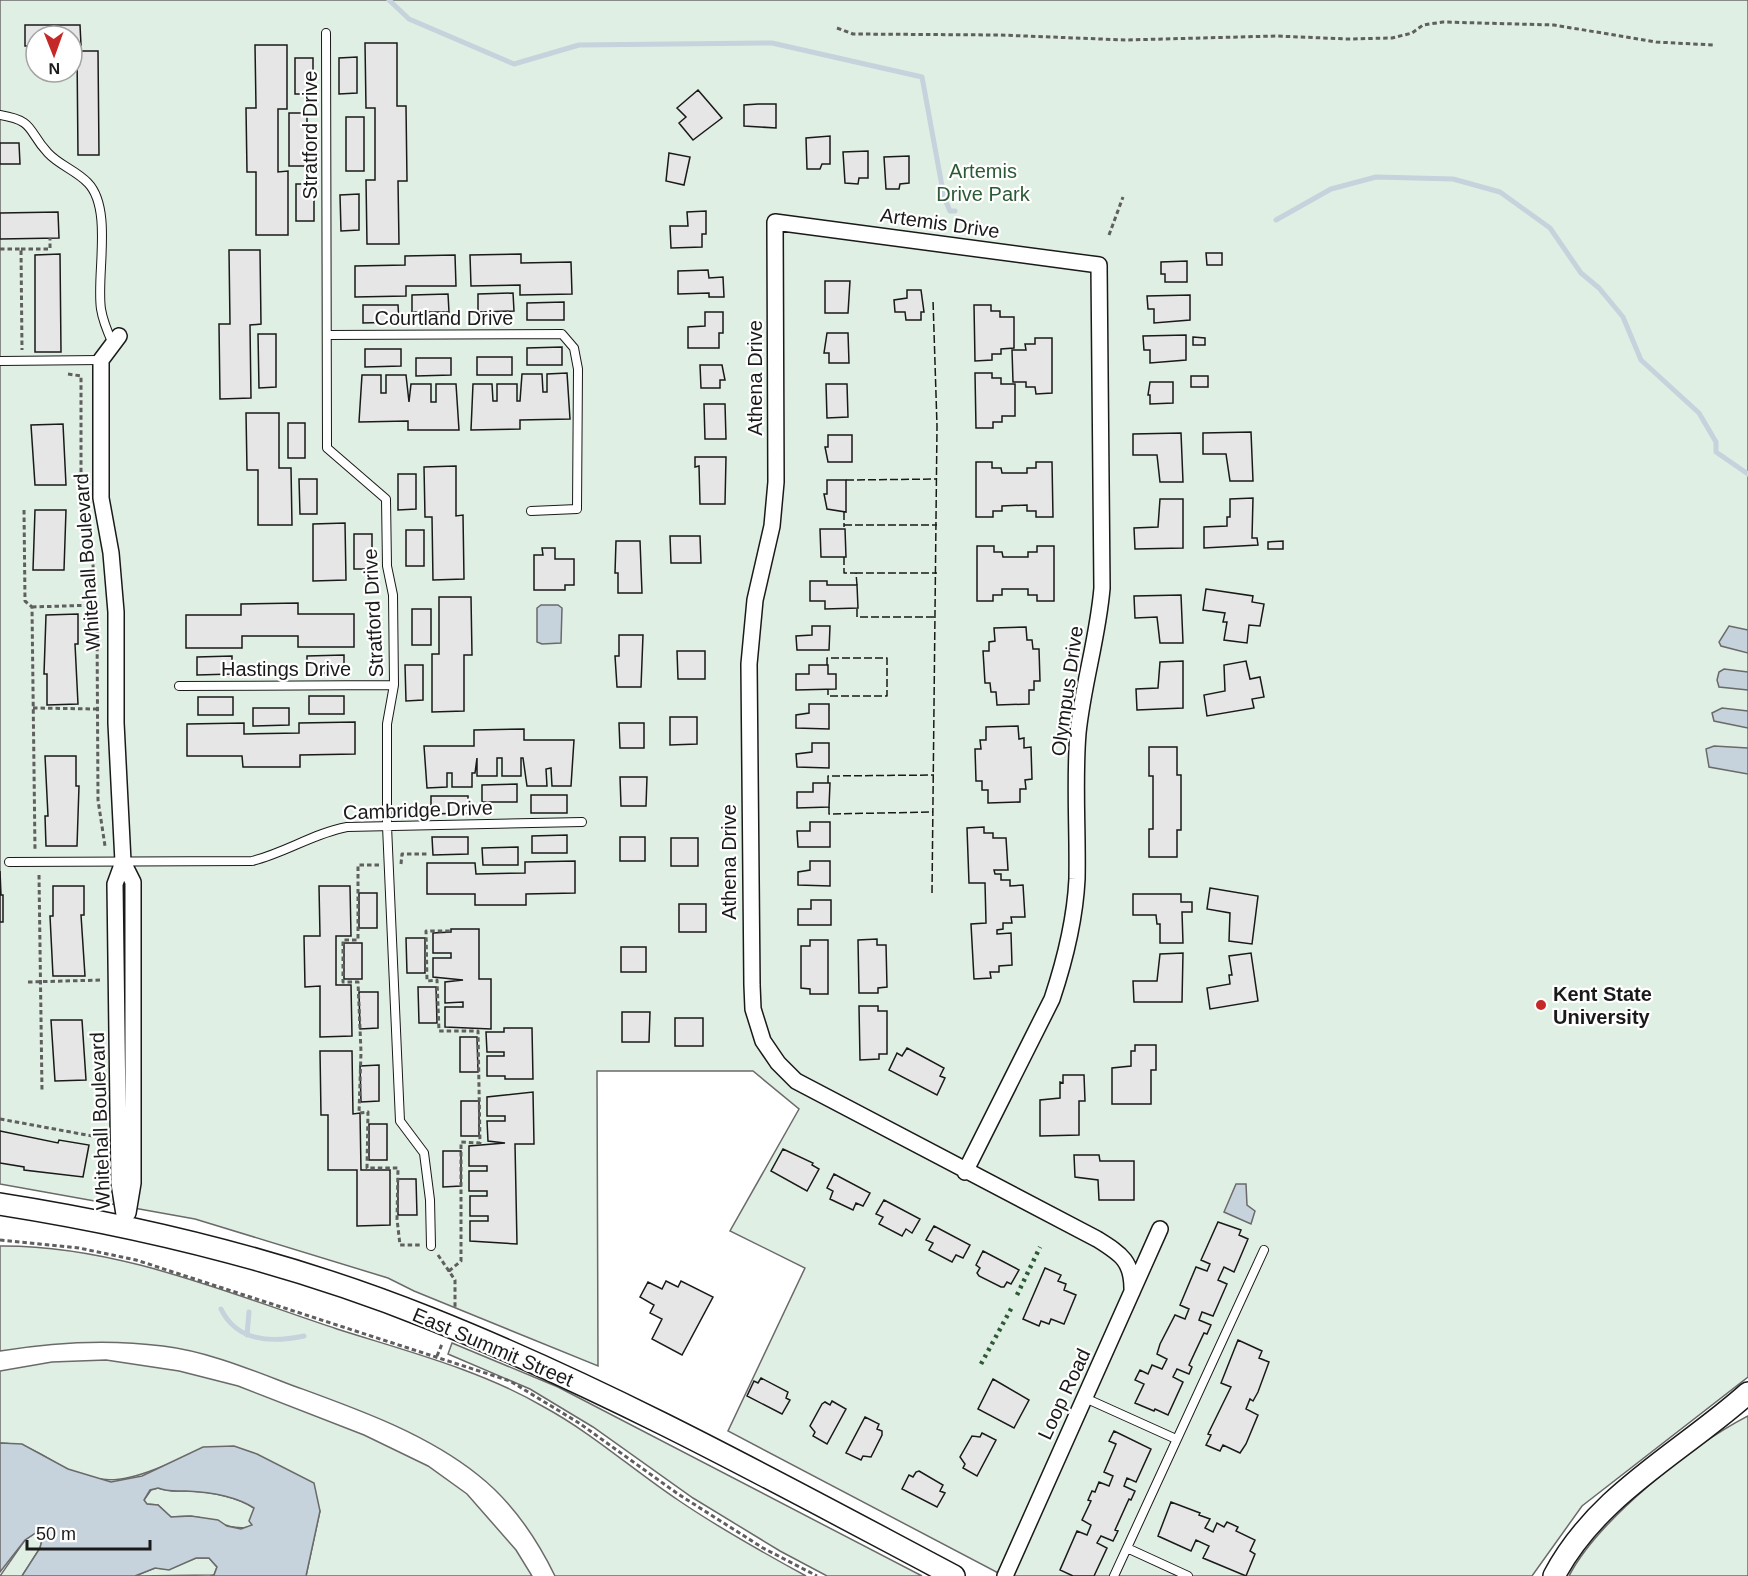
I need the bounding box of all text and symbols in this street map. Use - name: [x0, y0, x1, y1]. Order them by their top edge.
- north arrow: [24, 24, 84, 84]
- text: N: [48, 60, 60, 77]
- street label: Stratford Drive: [299, 71, 321, 199]
- park label: Artemis Drive Park: [936, 160, 1031, 205]
- street label: Artemis Drive: [879, 204, 1001, 242]
- street label: Courtland Drive: [375, 307, 513, 329]
- street label: Athena Drive: [744, 320, 766, 436]
- street label: Whitehall Boulevard: [70, 473, 104, 651]
- street label: Stratford Drive: [359, 548, 387, 678]
- street label: Olympus Drive: [1047, 625, 1087, 757]
- street label: Hastings Drive: [221, 658, 351, 680]
- street label: Cambridge Drive: [343, 796, 493, 824]
- street label: Athena Drive: [718, 804, 740, 920]
- place label: Kent State University: [1553, 983, 1652, 1028]
- marker: Kent State University: [1534, 998, 1548, 1012]
- street label: Whitehall Boulevard: [86, 1032, 114, 1210]
- street label: East Summit Street: [409, 1303, 577, 1391]
- street label: Loop Road: [1033, 1345, 1095, 1443]
- scale bar: [27, 1513, 150, 1551]
- text: 50 m: [36, 1524, 76, 1544]

